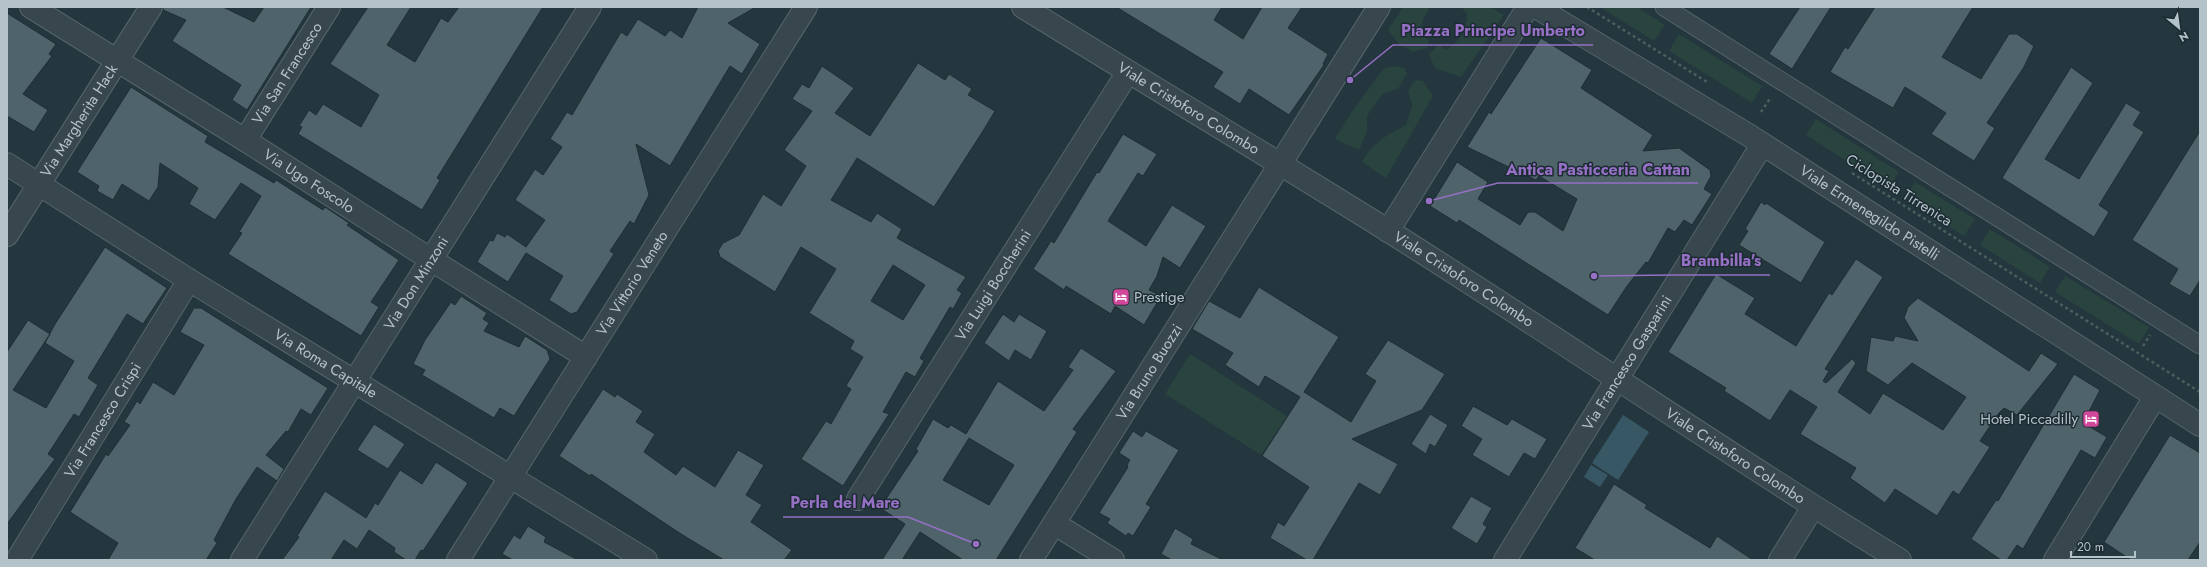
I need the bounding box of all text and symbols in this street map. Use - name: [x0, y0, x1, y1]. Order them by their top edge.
- north arrow: [2159, 8, 2199, 48]
- callout: Piazza Principe Umberto: [1393, 17, 1593, 45]
- street label: Via San Francesco: [247, 18, 328, 129]
- text: Piazza Principe Umberto: [1401, 19, 1585, 42]
- text: N: [2176, 28, 2192, 46]
- street label: Viale Cristoforo Colombo: [1113, 57, 1264, 160]
- street label: Via Margherita Hack: [35, 60, 123, 182]
- street label: Via Ugo Foscolo: [259, 144, 359, 219]
- street label: Ciclopista Tirrenica: [1842, 148, 1956, 232]
- callout: Antica Pasticceria Cattan: [1498, 155, 1698, 183]
- text: Antica Pasticceria Cattan: [1505, 158, 1690, 181]
- street label: Viale Ermenegildo Pistelli: [1795, 160, 1944, 266]
- street label: Via Luigi Boccherini: [950, 225, 1037, 345]
- street label: Via Vittorio Veneto: [591, 226, 674, 340]
- street label: Viale Cristoforo Colombo: [1389, 226, 1538, 332]
- street label: Via Don Minzoni: [378, 232, 454, 334]
- callout: Brambilla's: [1673, 247, 1770, 275]
- text: Brambilla's: [1681, 249, 1761, 272]
- place label: Prestige: [1134, 286, 1185, 308]
- hotel icon: Prestige: [1111, 287, 1131, 307]
- street label: Via Francesco Gasparini: [1577, 291, 1677, 435]
- street label: Via Bruno Buozzi: [1111, 320, 1188, 425]
- street label: Via Roma Capitale: [270, 324, 382, 404]
- street label: Via Francesco Crispi: [59, 358, 147, 482]
- street label: Viale Cristoforo Colombo: [1661, 402, 1810, 509]
- place label: Hotel Piccadilly: [1980, 408, 2078, 430]
- hotel icon: Hotel Piccadilly: [2081, 409, 2101, 429]
- callout: Perla del Mare: [783, 489, 908, 517]
- text: Perla del Mare: [790, 491, 900, 514]
- scale bar: [2071, 533, 2135, 559]
- text: 20 m: [2077, 538, 2104, 556]

